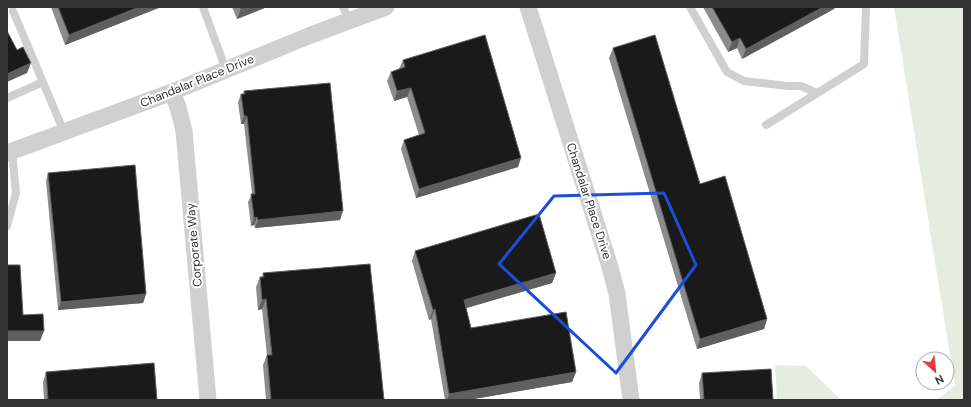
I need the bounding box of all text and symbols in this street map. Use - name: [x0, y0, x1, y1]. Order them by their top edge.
- street label: Chandalar Place Drive: [138, 51, 256, 111]
- street label: Chandalar Place Drive: [563, 141, 615, 261]
- street label: Corporate Way: [182, 202, 206, 288]
- north arrow: [915, 351, 955, 391]
- text: N: [933, 372, 946, 388]

